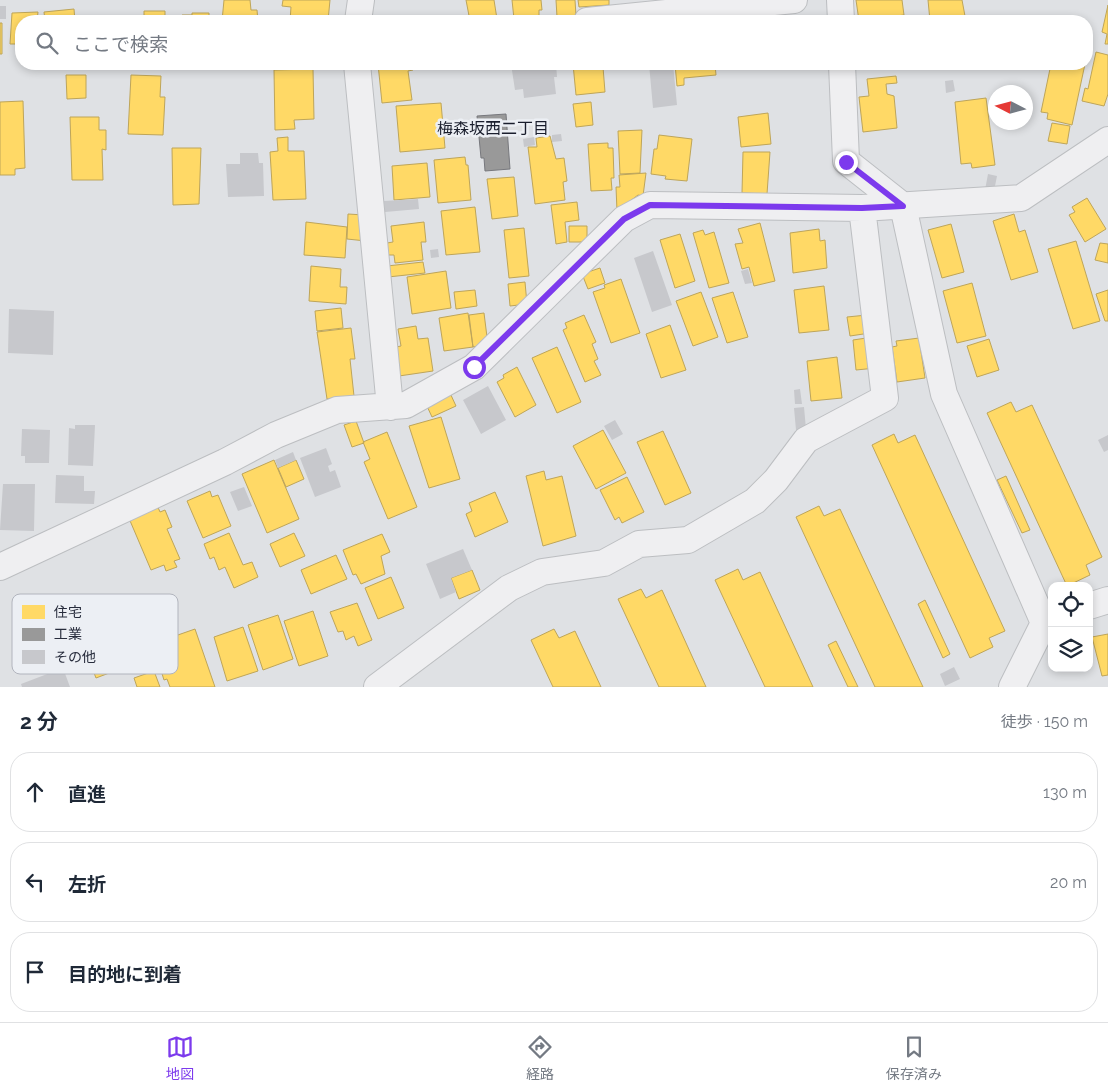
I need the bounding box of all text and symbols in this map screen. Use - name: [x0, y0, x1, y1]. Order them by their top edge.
- search box: [15, 15, 1093, 70]
- icon: search: [33, 29, 61, 57]
- text: ここで検索: [73, 33, 168, 55]
- north arrow: [988, 85, 1033, 130]
- district label: 梅森坂西二丁目: [437, 119, 549, 138]
- route end: [835, 151, 858, 174]
- route start: [463, 356, 486, 379]
- map controls: [1048, 582, 1093, 672]
- button: locate: [1048, 582, 1093, 627]
- legend: [12, 594, 178, 674]
- text: 住宅: [54, 604, 82, 620]
- text: 工業: [54, 626, 82, 642]
- button: layers: [1048, 627, 1093, 672]
- text: その他: [54, 649, 96, 665]
- text: 2 分: [20, 709, 58, 734]
- text: 徒歩 · 150 m: [1001, 712, 1088, 731]
- icon: ahead: [21, 778, 49, 806]
- text: 直進: [68, 783, 106, 805]
- text: 130 m: [1043, 783, 1087, 802]
- icon: left: [21, 868, 49, 896]
- text: 左折: [68, 873, 106, 895]
- text: 20 m: [1050, 873, 1087, 892]
- icon: arrive: [21, 958, 49, 986]
- text: 目的地に到着: [68, 963, 182, 985]
- tab: 地図: [166, 1033, 194, 1083]
- tab: 経路: [526, 1033, 554, 1083]
- tab: 保存済み: [886, 1033, 942, 1083]

